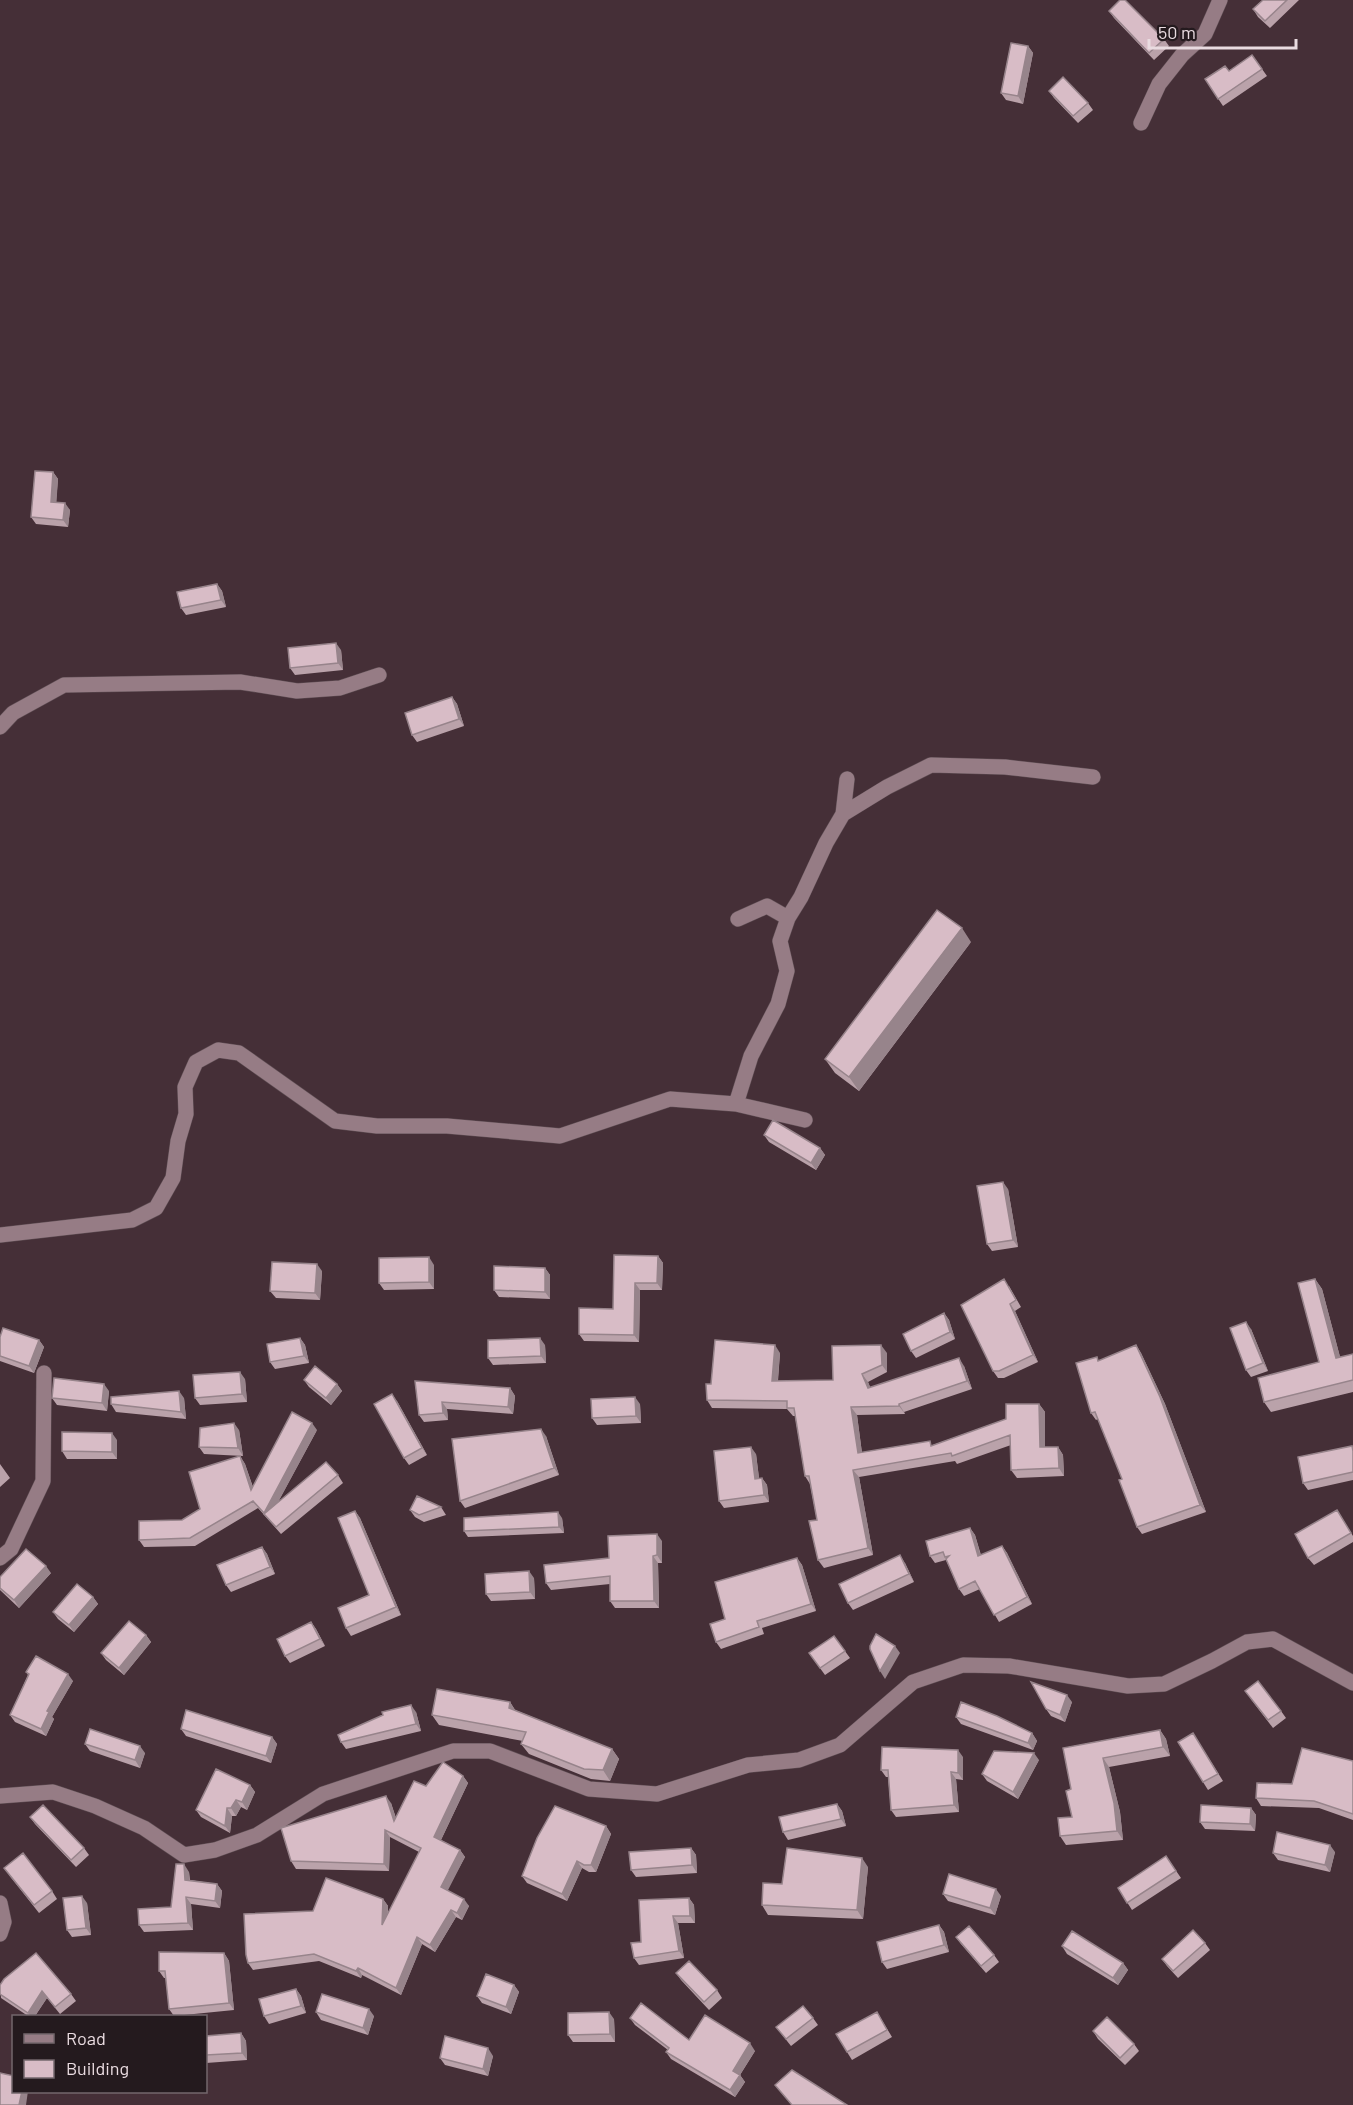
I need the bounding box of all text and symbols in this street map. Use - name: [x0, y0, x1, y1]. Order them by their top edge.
- scale bar: [1149, 12, 1296, 50]
- text: 50 m: [1158, 21, 1196, 43]
- legend: [12, 2015, 207, 2093]
- text: Road: [66, 2027, 106, 2049]
- text: Building: [66, 2057, 129, 2079]

